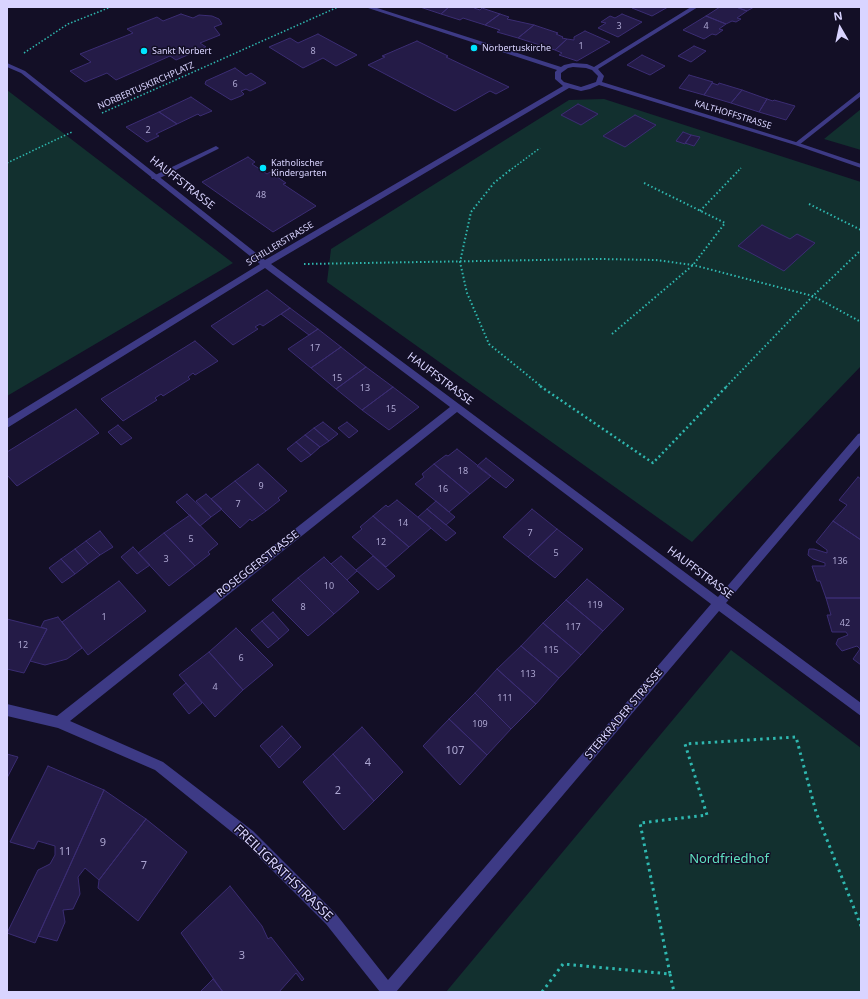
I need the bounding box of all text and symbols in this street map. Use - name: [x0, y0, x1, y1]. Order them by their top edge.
- north arrow: [820, 8, 860, 48]
- text: N: [832, 8, 844, 24]
- house number: 3: [616, 21, 622, 31]
- house number: 4: [703, 21, 709, 31]
- house number: 1: [578, 41, 584, 51]
- marker: Norbertuskirche: [469, 43, 479, 53]
- place label: Norbertuskirche: [482, 43, 551, 53]
- marker: Sankt Norbert: [139, 46, 149, 56]
- place label: Sankt Norbert: [152, 46, 212, 56]
- house number: 8: [310, 46, 316, 56]
- street label: NORBERTUSKIRCHPLATZ: [96, 60, 196, 112]
- house number: 6: [232, 79, 238, 89]
- street label: KALTHOFFSTRASSE: [693, 98, 773, 132]
- house number: 2: [145, 125, 151, 135]
- street label: HAUFFSTRASSE: [147, 154, 217, 212]
- place label: Katholischer Kindergarten: [271, 158, 327, 179]
- marker: Katholischer Kindergarten: [258, 163, 268, 173]
- house number: 48: [256, 190, 266, 200]
- street label: SCHILLERSTRASSE: [244, 220, 316, 268]
- house number: 17: [310, 343, 320, 353]
- street label: HAUFFSTRASSE: [405, 350, 475, 408]
- house number: 15: [332, 373, 342, 383]
- house number: 13: [360, 383, 370, 393]
- house number: 15: [386, 404, 396, 414]
- house number: 18: [458, 466, 468, 476]
- house number: 9: [258, 481, 264, 491]
- house number: 16: [438, 484, 448, 494]
- house number: 7: [235, 499, 241, 509]
- house number: 14: [398, 518, 408, 528]
- street label: ROSEGGERSTRASSE: [214, 528, 302, 600]
- house number: 7: [527, 528, 533, 538]
- house number: 5: [188, 534, 194, 544]
- house number: 12: [376, 537, 386, 547]
- street label: HAUFFSTRASSE: [665, 544, 735, 602]
- house number: 5: [553, 548, 559, 558]
- house number: 3: [163, 554, 169, 564]
- house number: 136: [832, 556, 848, 566]
- house number: 10: [324, 581, 334, 591]
- house number: 119: [587, 600, 603, 610]
- house number: 8: [300, 602, 306, 612]
- house number: 1: [101, 612, 107, 622]
- house number: 42: [840, 618, 850, 628]
- house number: 117: [565, 622, 581, 632]
- house number: 12: [18, 640, 28, 650]
- house number: 115: [543, 645, 559, 655]
- house number: 6: [238, 653, 244, 663]
- street label: STERKRADER STRASSE: [582, 666, 666, 762]
- house number: 113: [520, 669, 536, 679]
- house number: 4: [212, 682, 218, 692]
- house number: 111: [497, 693, 513, 703]
- house number: 109: [472, 719, 488, 729]
- house number: 107: [446, 744, 464, 758]
- house number: 4: [365, 756, 371, 770]
- house number: 2: [335, 784, 341, 798]
- street label: FREILIGRATHSTRASSE: [230, 822, 336, 924]
- house number: 9: [100, 836, 106, 850]
- house number: 11: [59, 845, 71, 859]
- park label: Nordfriedhof: [689, 851, 769, 867]
- house number: 7: [141, 859, 147, 873]
- house number: 3: [239, 949, 245, 963]

